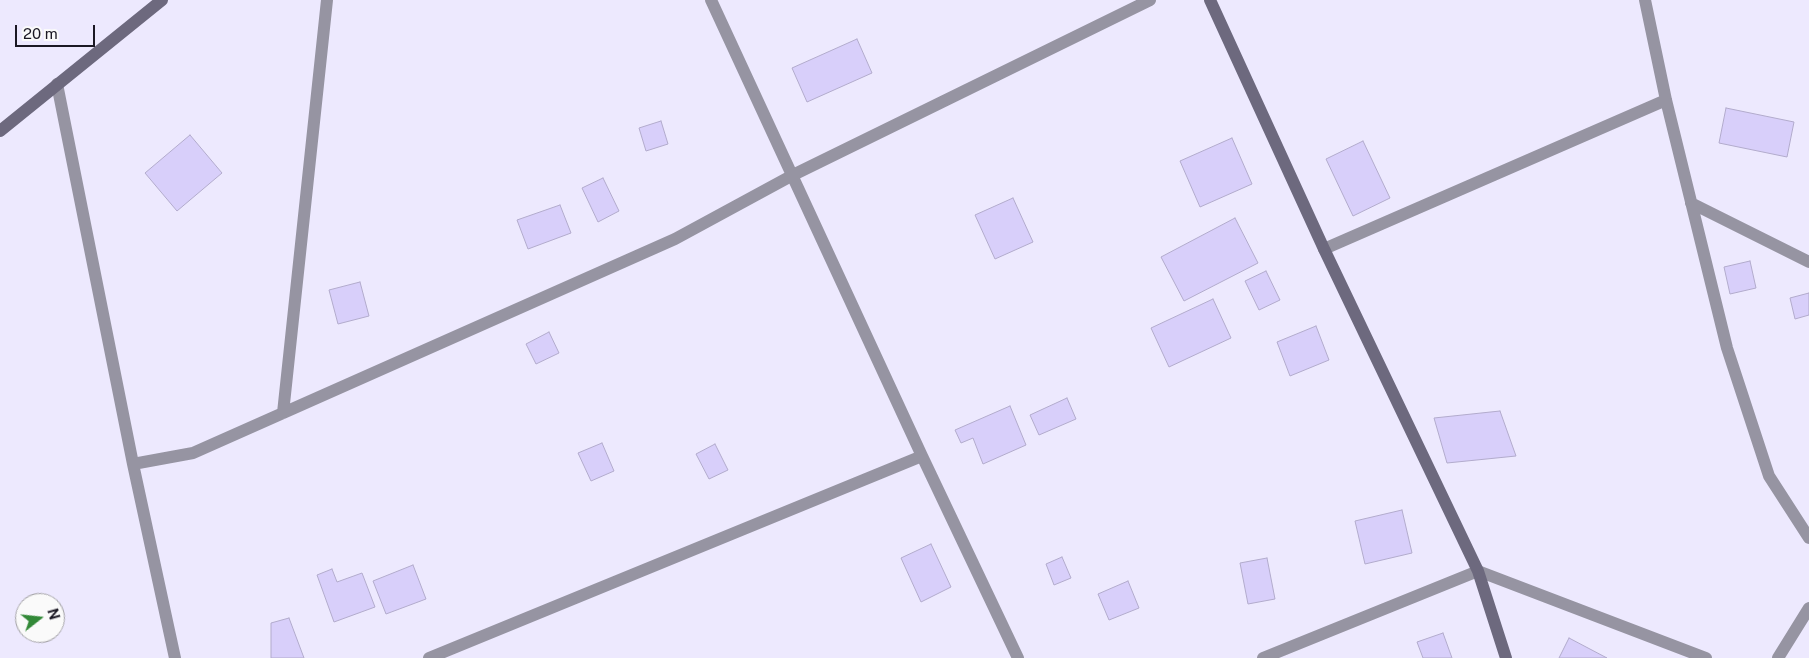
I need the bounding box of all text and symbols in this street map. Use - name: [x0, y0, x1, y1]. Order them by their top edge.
- scale bar: [18, 15, 98, 47]
- text: 20 m: [23, 25, 58, 42]
- north arrow: [15, 593, 65, 643]
- text: N: [44, 607, 63, 622]

